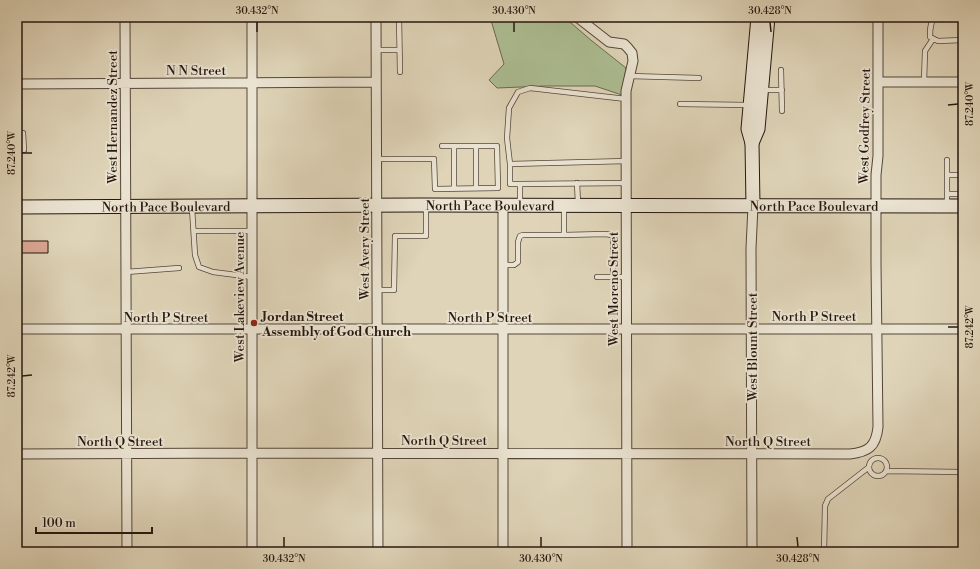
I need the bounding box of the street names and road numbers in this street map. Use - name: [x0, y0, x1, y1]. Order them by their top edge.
- street label: West Hernandez Street: [105, 50, 121, 185]
- street label: N N Street: [166, 63, 226, 79]
- street label: West Godfrey Street: [856, 68, 874, 185]
- street label: West Avery Street: [357, 198, 373, 301]
- street label: North Pace Boulevard: [426, 198, 555, 214]
- street label: North Pace Boulevard: [102, 199, 231, 216]
- street label: North Pace Boulevard: [750, 199, 879, 215]
- street label: West Lakeview Avenue: [232, 231, 248, 363]
- street label: West Moreno Street: [606, 231, 622, 347]
- street label: West Blount Street: [745, 292, 761, 402]
- street label: North P Street: [772, 309, 857, 325]
- street label: North P Street: [124, 310, 209, 326]
- street label: North P Street: [448, 310, 533, 326]
- street label: North Q Street: [401, 433, 487, 449]
- street label: North Q Street: [77, 434, 163, 450]
- street label: North Q Street: [725, 434, 811, 450]

